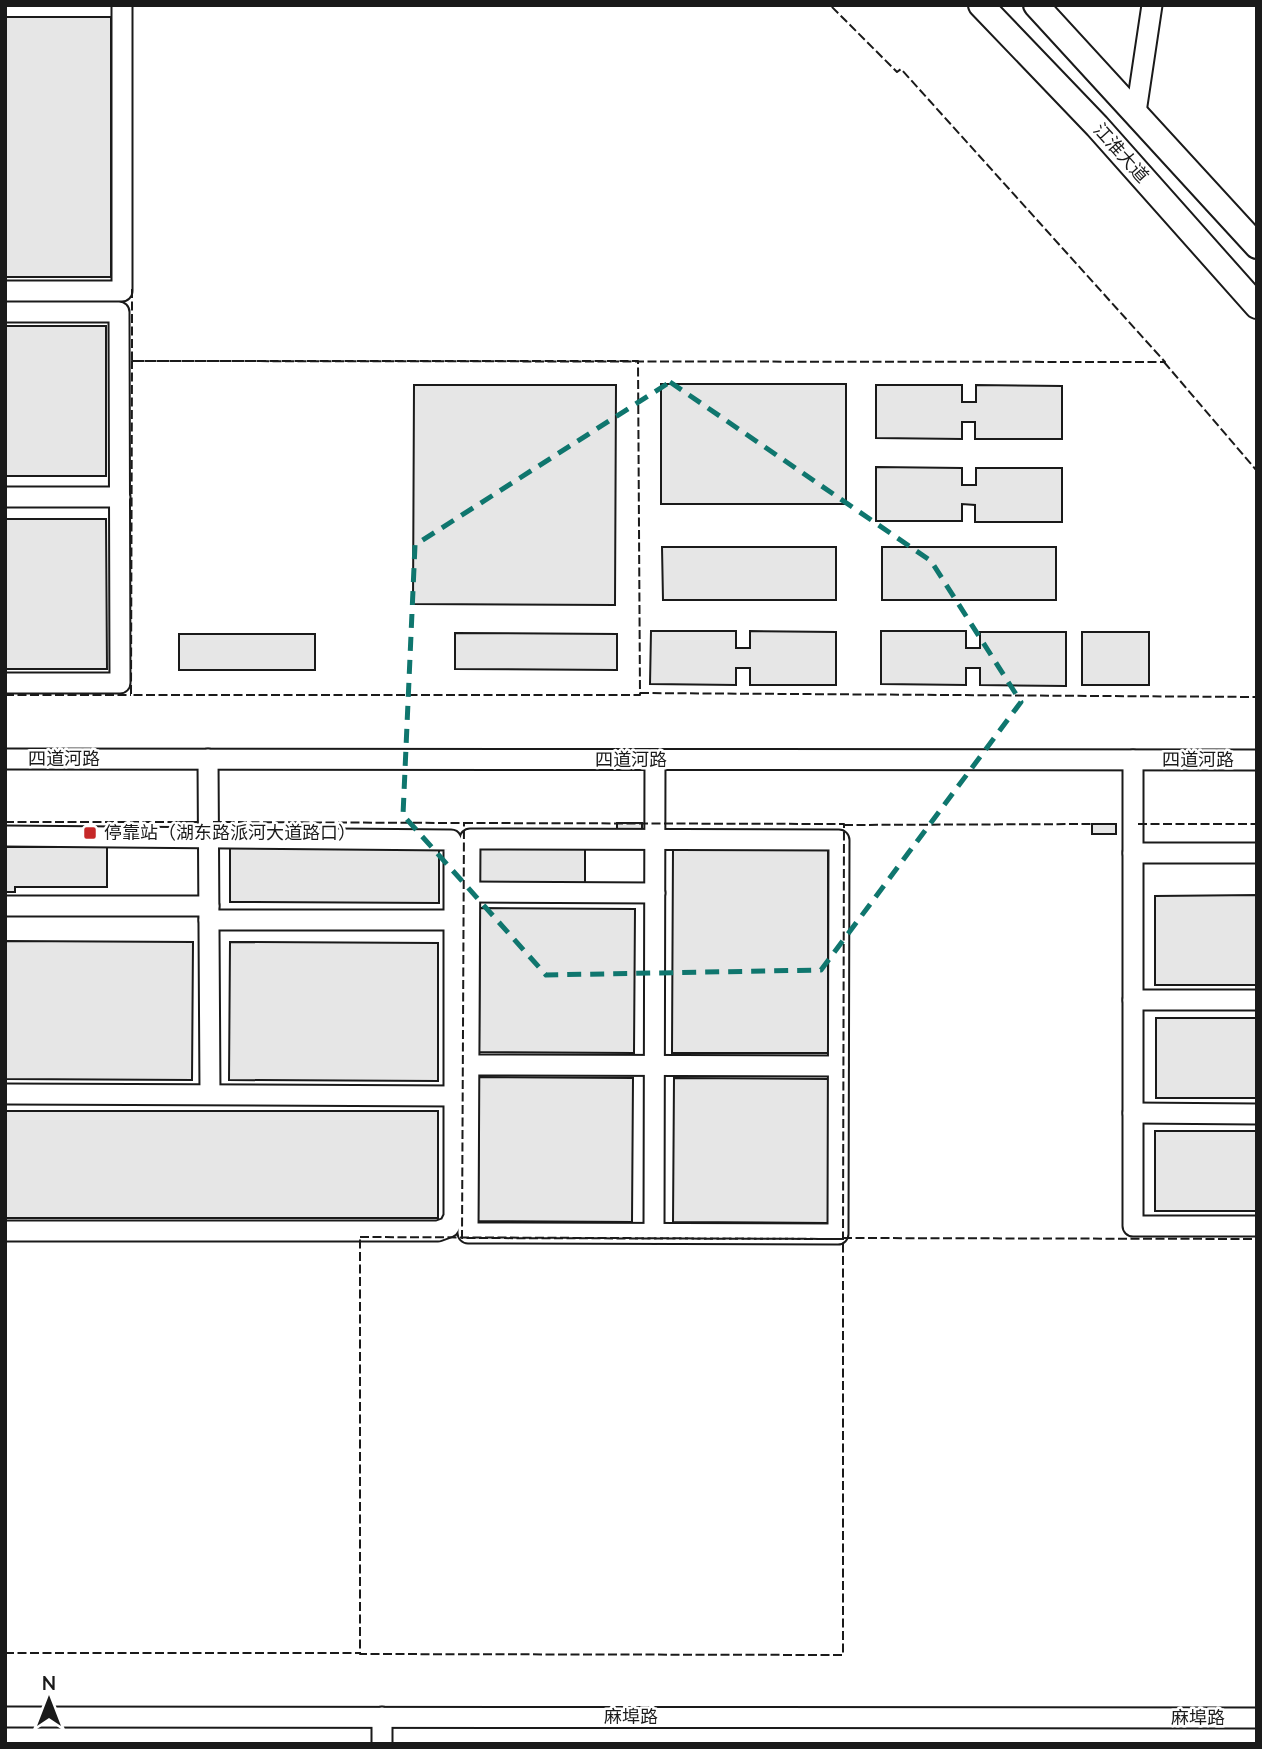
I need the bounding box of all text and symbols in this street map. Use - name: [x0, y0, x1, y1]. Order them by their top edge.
- street label: 江淮大道: [1089, 118, 1154, 187]
- street label: 四道河路: [28, 747, 100, 770]
- street label: 四道河路: [595, 748, 667, 771]
- street label: 四道河路: [1162, 748, 1234, 771]
- place label: 停靠站（湖东路派河大道路口）: [104, 821, 356, 844]
- marker: 停靠站（湖东路派河大道路口）: [82, 825, 98, 841]
- north arrow: [14, 1665, 84, 1735]
- text: N: [42, 1671, 56, 1695]
- street label: 麻埠路: [604, 1705, 658, 1728]
- street label: 麻埠路: [1171, 1706, 1225, 1729]

